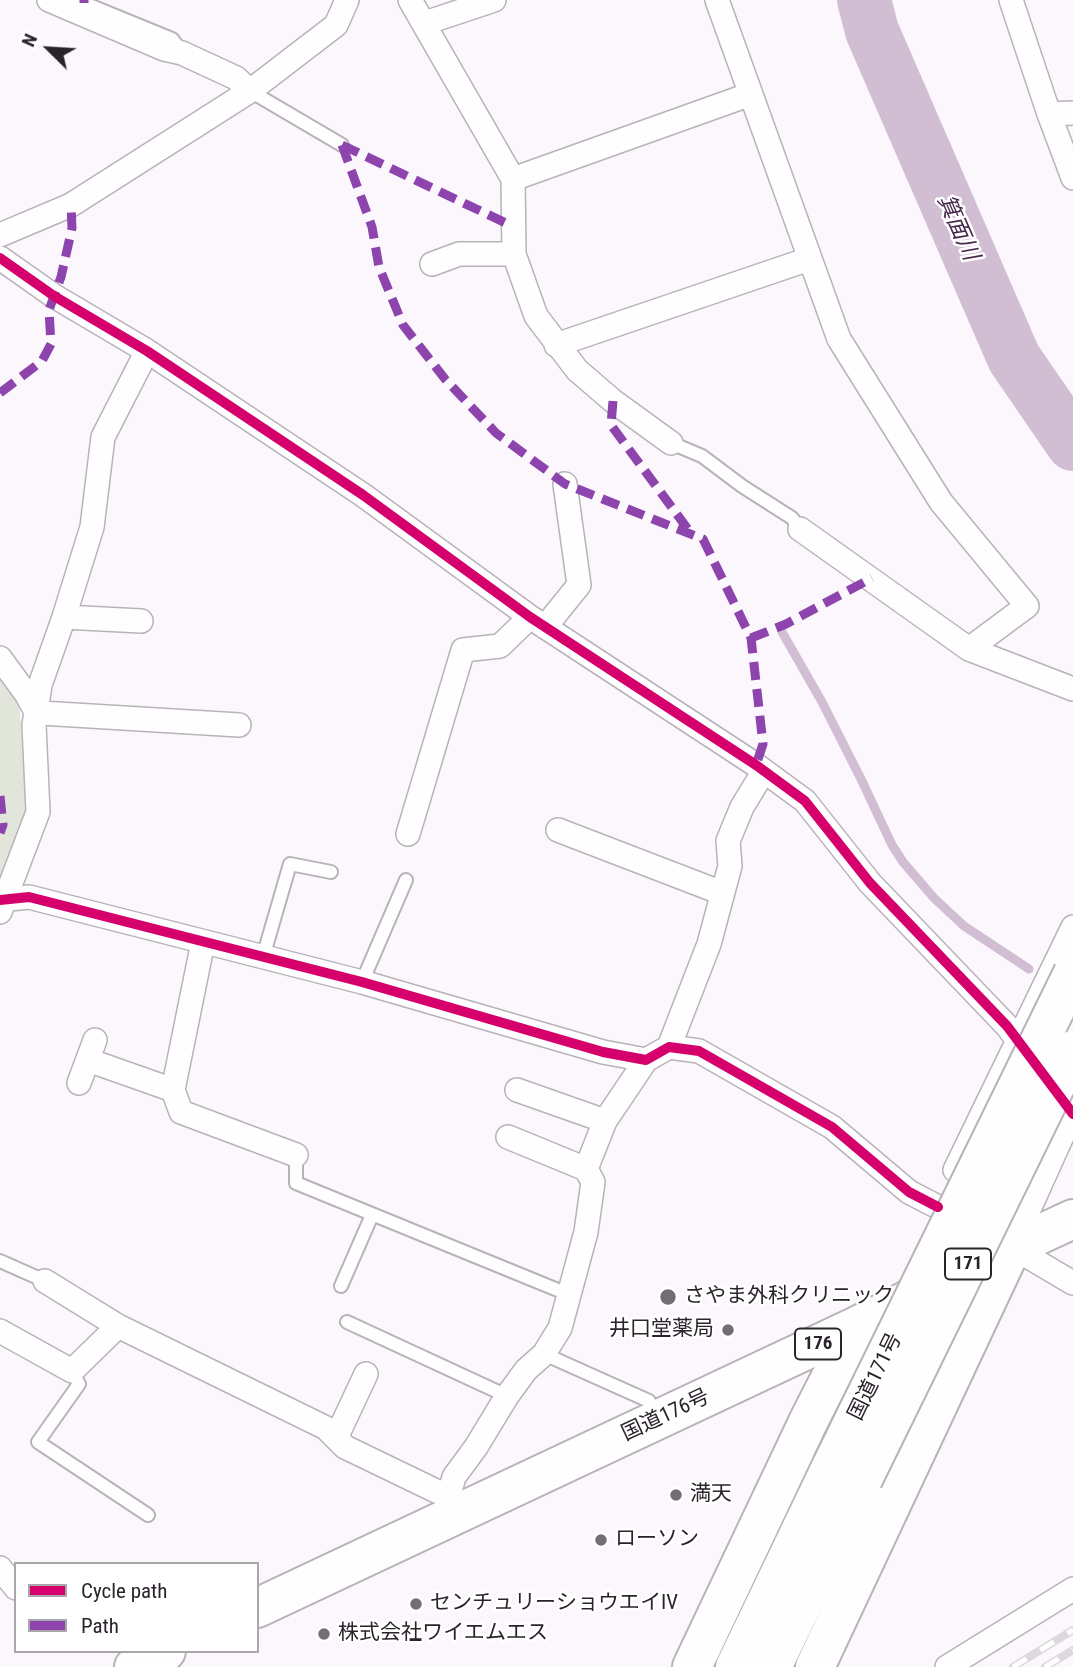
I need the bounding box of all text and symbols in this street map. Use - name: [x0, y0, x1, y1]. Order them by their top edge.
- north arrow: [14, 14, 84, 84]
- text: N: [16, 30, 42, 50]
- water label: 箕面川: [930, 191, 984, 265]
- road number: 171: [945, 1248, 991, 1280]
- place label: さやま外科クリニック: [684, 1284, 894, 1310]
- marker: さやま外科クリニック: [658, 1287, 678, 1307]
- place label: 井口堂薬局: [609, 1317, 714, 1343]
- marker: 井口堂薬局: [720, 1322, 736, 1338]
- road number: 176: [795, 1328, 841, 1360]
- street label: 国道171号: [844, 1329, 908, 1425]
- street label: 国道176号: [618, 1385, 714, 1447]
- place label: 満天: [690, 1482, 732, 1508]
- marker: 満天: [668, 1487, 684, 1503]
- place label: ローソン: [615, 1527, 699, 1553]
- marker: ローソン: [593, 1532, 609, 1548]
- legend: [14, 1562, 259, 1653]
- text: Cycle path: [81, 1579, 167, 1603]
- place label: センチュリーショウエイIV: [430, 1591, 678, 1617]
- marker: センチュリーショウエイIV: [408, 1596, 424, 1612]
- text: Path: [81, 1614, 119, 1638]
- place label: 株式会社ワイエムエス: [338, 1621, 548, 1647]
- marker: 株式会社ワイエムエス: [316, 1626, 332, 1642]

